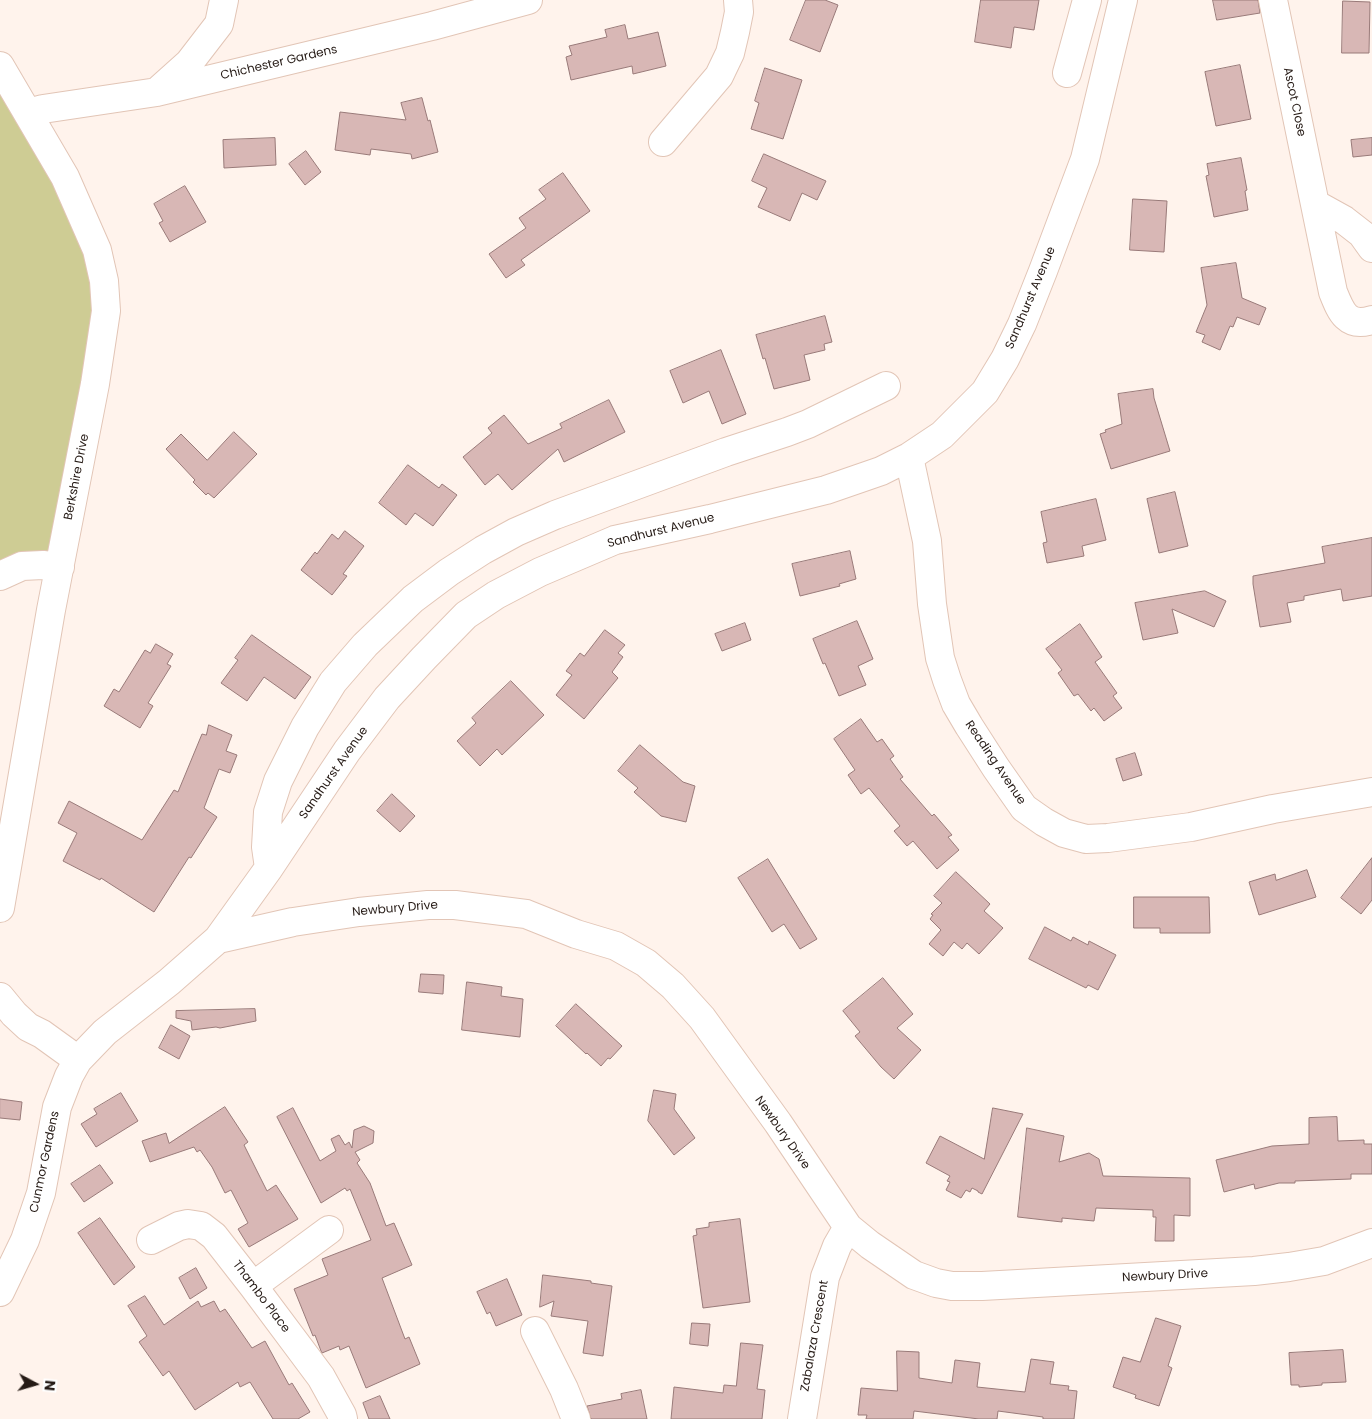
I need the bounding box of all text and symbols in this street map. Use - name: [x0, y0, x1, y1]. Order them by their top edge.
- street label: Chichester Gardens: [219, 43, 339, 83]
- street label: Ascot Close: [1280, 66, 1308, 138]
- street label: Sandhurst Avenue: [1003, 245, 1059, 351]
- street label: Berkshire Drive: [62, 433, 92, 521]
- street label: Sandhurst Avenue: [606, 511, 716, 551]
- street label: Reading Avenue: [962, 718, 1028, 808]
- street label: Sandhurst Avenue: [297, 724, 371, 822]
- street label: Newbury Drive: [352, 898, 438, 920]
- street label: Newbury Drive: [751, 1094, 813, 1172]
- street label: Cunmor Gardens: [27, 1110, 63, 1214]
- street label: Thambo Place: [229, 1258, 293, 1336]
- street label: Newbury Drive: [1122, 1267, 1208, 1285]
- street label: Zabalaza Crescent: [798, 1279, 832, 1393]
- north arrow: [10, 1359, 60, 1409]
- text: N: [39, 1379, 60, 1392]

